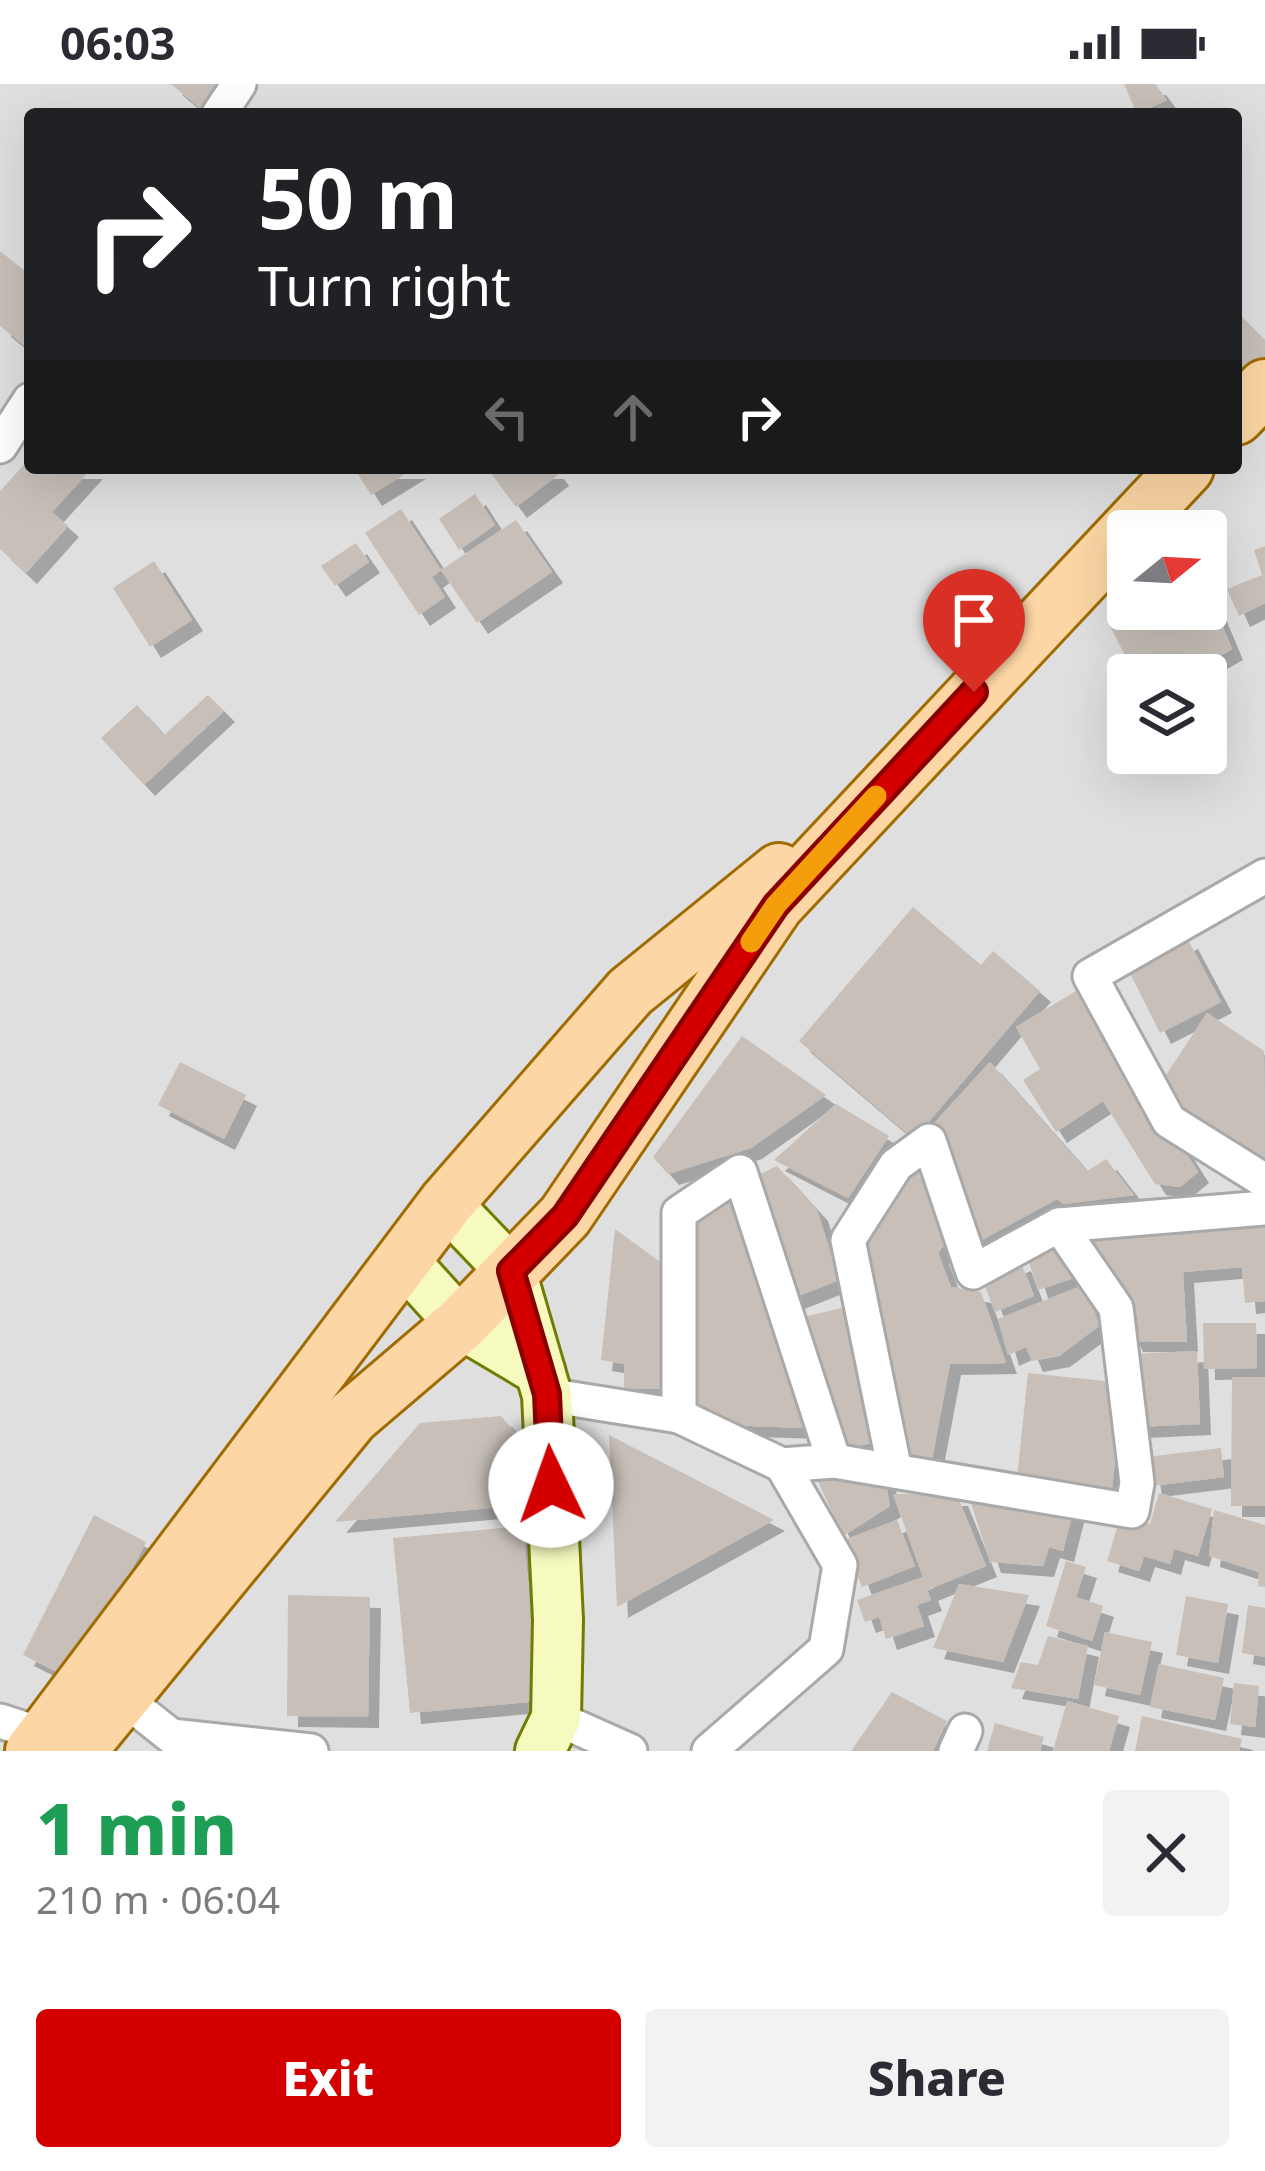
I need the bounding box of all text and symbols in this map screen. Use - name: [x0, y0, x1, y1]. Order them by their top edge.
- text: 06:03: [60, 12, 176, 73]
- text: 50 m: [258, 139, 458, 254]
- icon: right: [60, 156, 216, 312]
- text: Turn right: [258, 248, 511, 322]
- icon: left: [474, 384, 540, 450]
- icon: ahead: [600, 384, 666, 450]
- icon: right: [726, 384, 792, 450]
- north arrow: [1107, 510, 1227, 630]
- map controls: [1107, 510, 1227, 774]
- pin: [923, 569, 1025, 692]
- icon: arrive: [941, 587, 1007, 653]
- button: layers: [1107, 654, 1227, 774]
- position arrow: [488, 1422, 614, 1548]
- text: 1 min: [36, 1778, 237, 1876]
- button: close: [1103, 1790, 1229, 1916]
- text: 210 m · 06:04: [36, 1872, 280, 1925]
- button: Exit: [36, 2009, 621, 2147]
- button: Share: [645, 2009, 1229, 2147]

